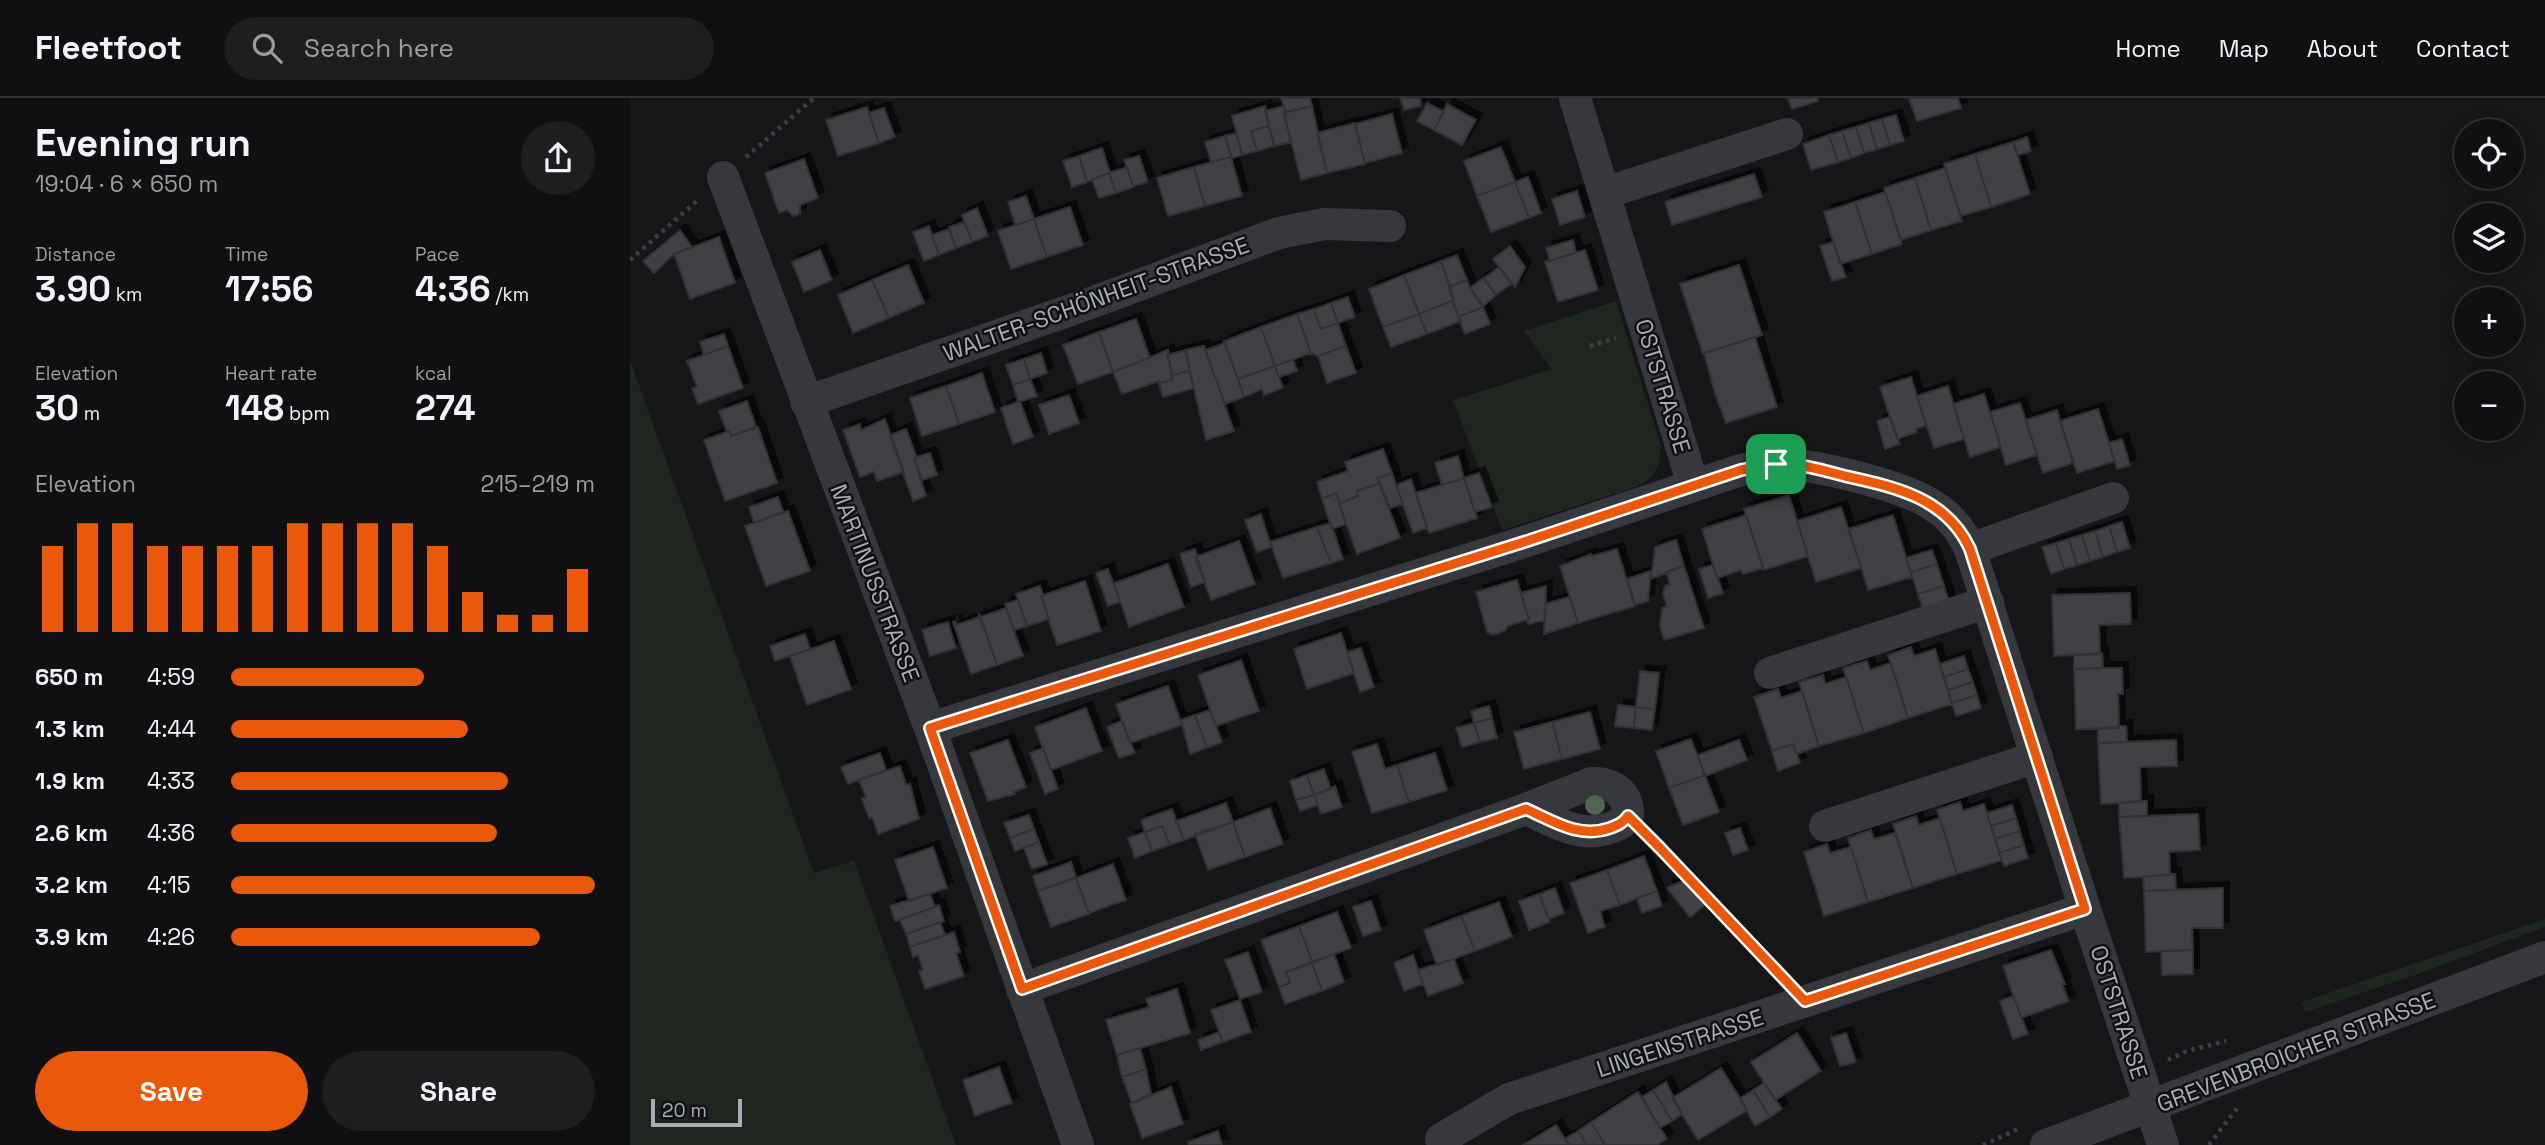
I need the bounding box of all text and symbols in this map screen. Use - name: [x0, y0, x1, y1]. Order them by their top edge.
- search box: [224, 17, 714, 80]
- text: Fleetfoot: [35, 27, 182, 69]
- icon: search: [248, 29, 286, 67]
- text: Search here: [304, 31, 454, 65]
- text: Home: [2115, 33, 2181, 64]
- text: Map: [2219, 33, 2269, 64]
- text: About: [2307, 33, 2378, 64]
- text: Contact: [2416, 33, 2510, 64]
- text: Evening run: [35, 119, 251, 167]
- map controls: [2454, 119, 2524, 441]
- button: locate: [2454, 119, 2524, 189]
- button: share: [521, 121, 595, 195]
- text: 19:04 · 6 × 650 m: [35, 169, 218, 199]
- button: layers: [2454, 203, 2524, 273]
- street label: WALTER-SCHÖNHEIT-STRASSE: [939, 230, 1253, 368]
- text: Distance: [35, 242, 116, 267]
- text: Time: [225, 242, 268, 267]
- text: Pace: [415, 242, 459, 267]
- text: 3.90: [35, 267, 111, 311]
- text: 17:56: [225, 267, 313, 311]
- text: 4:36: [415, 267, 491, 311]
- text: km: [111, 282, 142, 307]
- text: /km: [491, 282, 529, 307]
- button: +: [2454, 287, 2524, 357]
- street label: OSTSTRASSE: [1628, 315, 1698, 457]
- text: Elevation: [35, 361, 118, 386]
- text: Heart rate: [225, 361, 317, 386]
- text: kcal: [415, 361, 452, 386]
- button: −: [2454, 371, 2524, 441]
- text: 30: [35, 386, 79, 430]
- text: 148: [225, 386, 284, 430]
- text: 274: [415, 386, 475, 430]
- text: m: [79, 401, 100, 426]
- text: bpm: [284, 401, 330, 426]
- pin: [1746, 434, 1806, 494]
- icon: arrive: [1757, 445, 1795, 483]
- text: Elevation: [35, 469, 136, 499]
- text: 215–219 m: [481, 469, 595, 499]
- street label: MARTINUSSTRASSE: [823, 480, 927, 686]
- text: 650 m: [35, 662, 103, 692]
- text: 4:59: [147, 662, 195, 692]
- text: 1.3 km: [35, 714, 105, 744]
- text: 4:44: [147, 714, 196, 744]
- text: 1.9 km: [35, 766, 105, 796]
- text: 4:33: [147, 766, 195, 796]
- text: 2.6 km: [35, 818, 108, 848]
- text: 4:36: [147, 818, 195, 848]
- text: 3.2 km: [35, 870, 108, 900]
- text: 4:15: [147, 870, 191, 900]
- text: 3.9 km: [35, 922, 108, 952]
- text: 4:26: [147, 922, 195, 952]
- street label: OSTSTRASSE: [2083, 941, 2155, 1083]
- street label: GREVENBROICHER STRASSE: [2152, 985, 2440, 1119]
- street label: LINGENSTRASSE: [1593, 1002, 1767, 1084]
- button: Save: [35, 1051, 308, 1131]
- button: Share: [322, 1051, 595, 1131]
- scale bar: [651, 1096, 742, 1128]
- text: 20 m: [662, 1098, 707, 1123]

